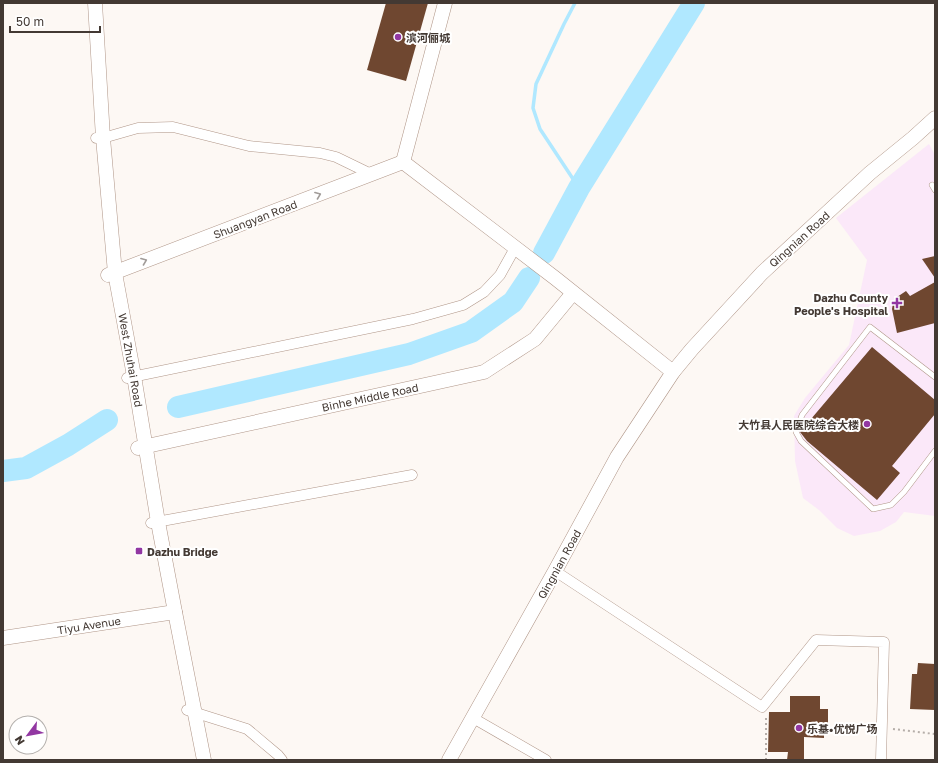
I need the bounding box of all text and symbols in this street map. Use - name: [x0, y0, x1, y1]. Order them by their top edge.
- scale bar: [10, 8, 100, 34]
- text: 50 m: [16, 14, 44, 29]
- place label: 滨河俪城: [406, 31, 451, 44]
- marker: 滨河俪城: [393, 32, 403, 42]
- one-way arrow: [314, 191, 321, 199]
- street label: Shuangyan Road: [211, 197, 299, 241]
- street label: Qingnian Road: [766, 208, 832, 270]
- one-way arrow: [140, 258, 147, 266]
- place label: Dazhu County People's Hospital: [794, 291, 888, 317]
- marker: Dazhu County People's Hospital: [891, 297, 903, 309]
- street label: West Zhuhai Road: [116, 312, 146, 408]
- street label: Binhe Middle Road: [321, 380, 419, 414]
- place label: 大竹县人民医院综合大楼: [738, 418, 859, 431]
- marker: 大竹县人民医院综合大楼: [862, 419, 872, 429]
- street label: Qingnian Road: [535, 527, 583, 601]
- place label: Dazhu Bridge: [147, 545, 218, 558]
- marker: Dazhu Bridge: [134, 546, 144, 556]
- street label: Tiyu Avenue: [56, 614, 122, 636]
- north arrow: [8, 715, 48, 755]
- place label: 乐基•优悦广场: [807, 722, 877, 735]
- marker: 乐基•优悦广场: [794, 723, 804, 733]
- text: N: [11, 734, 27, 748]

